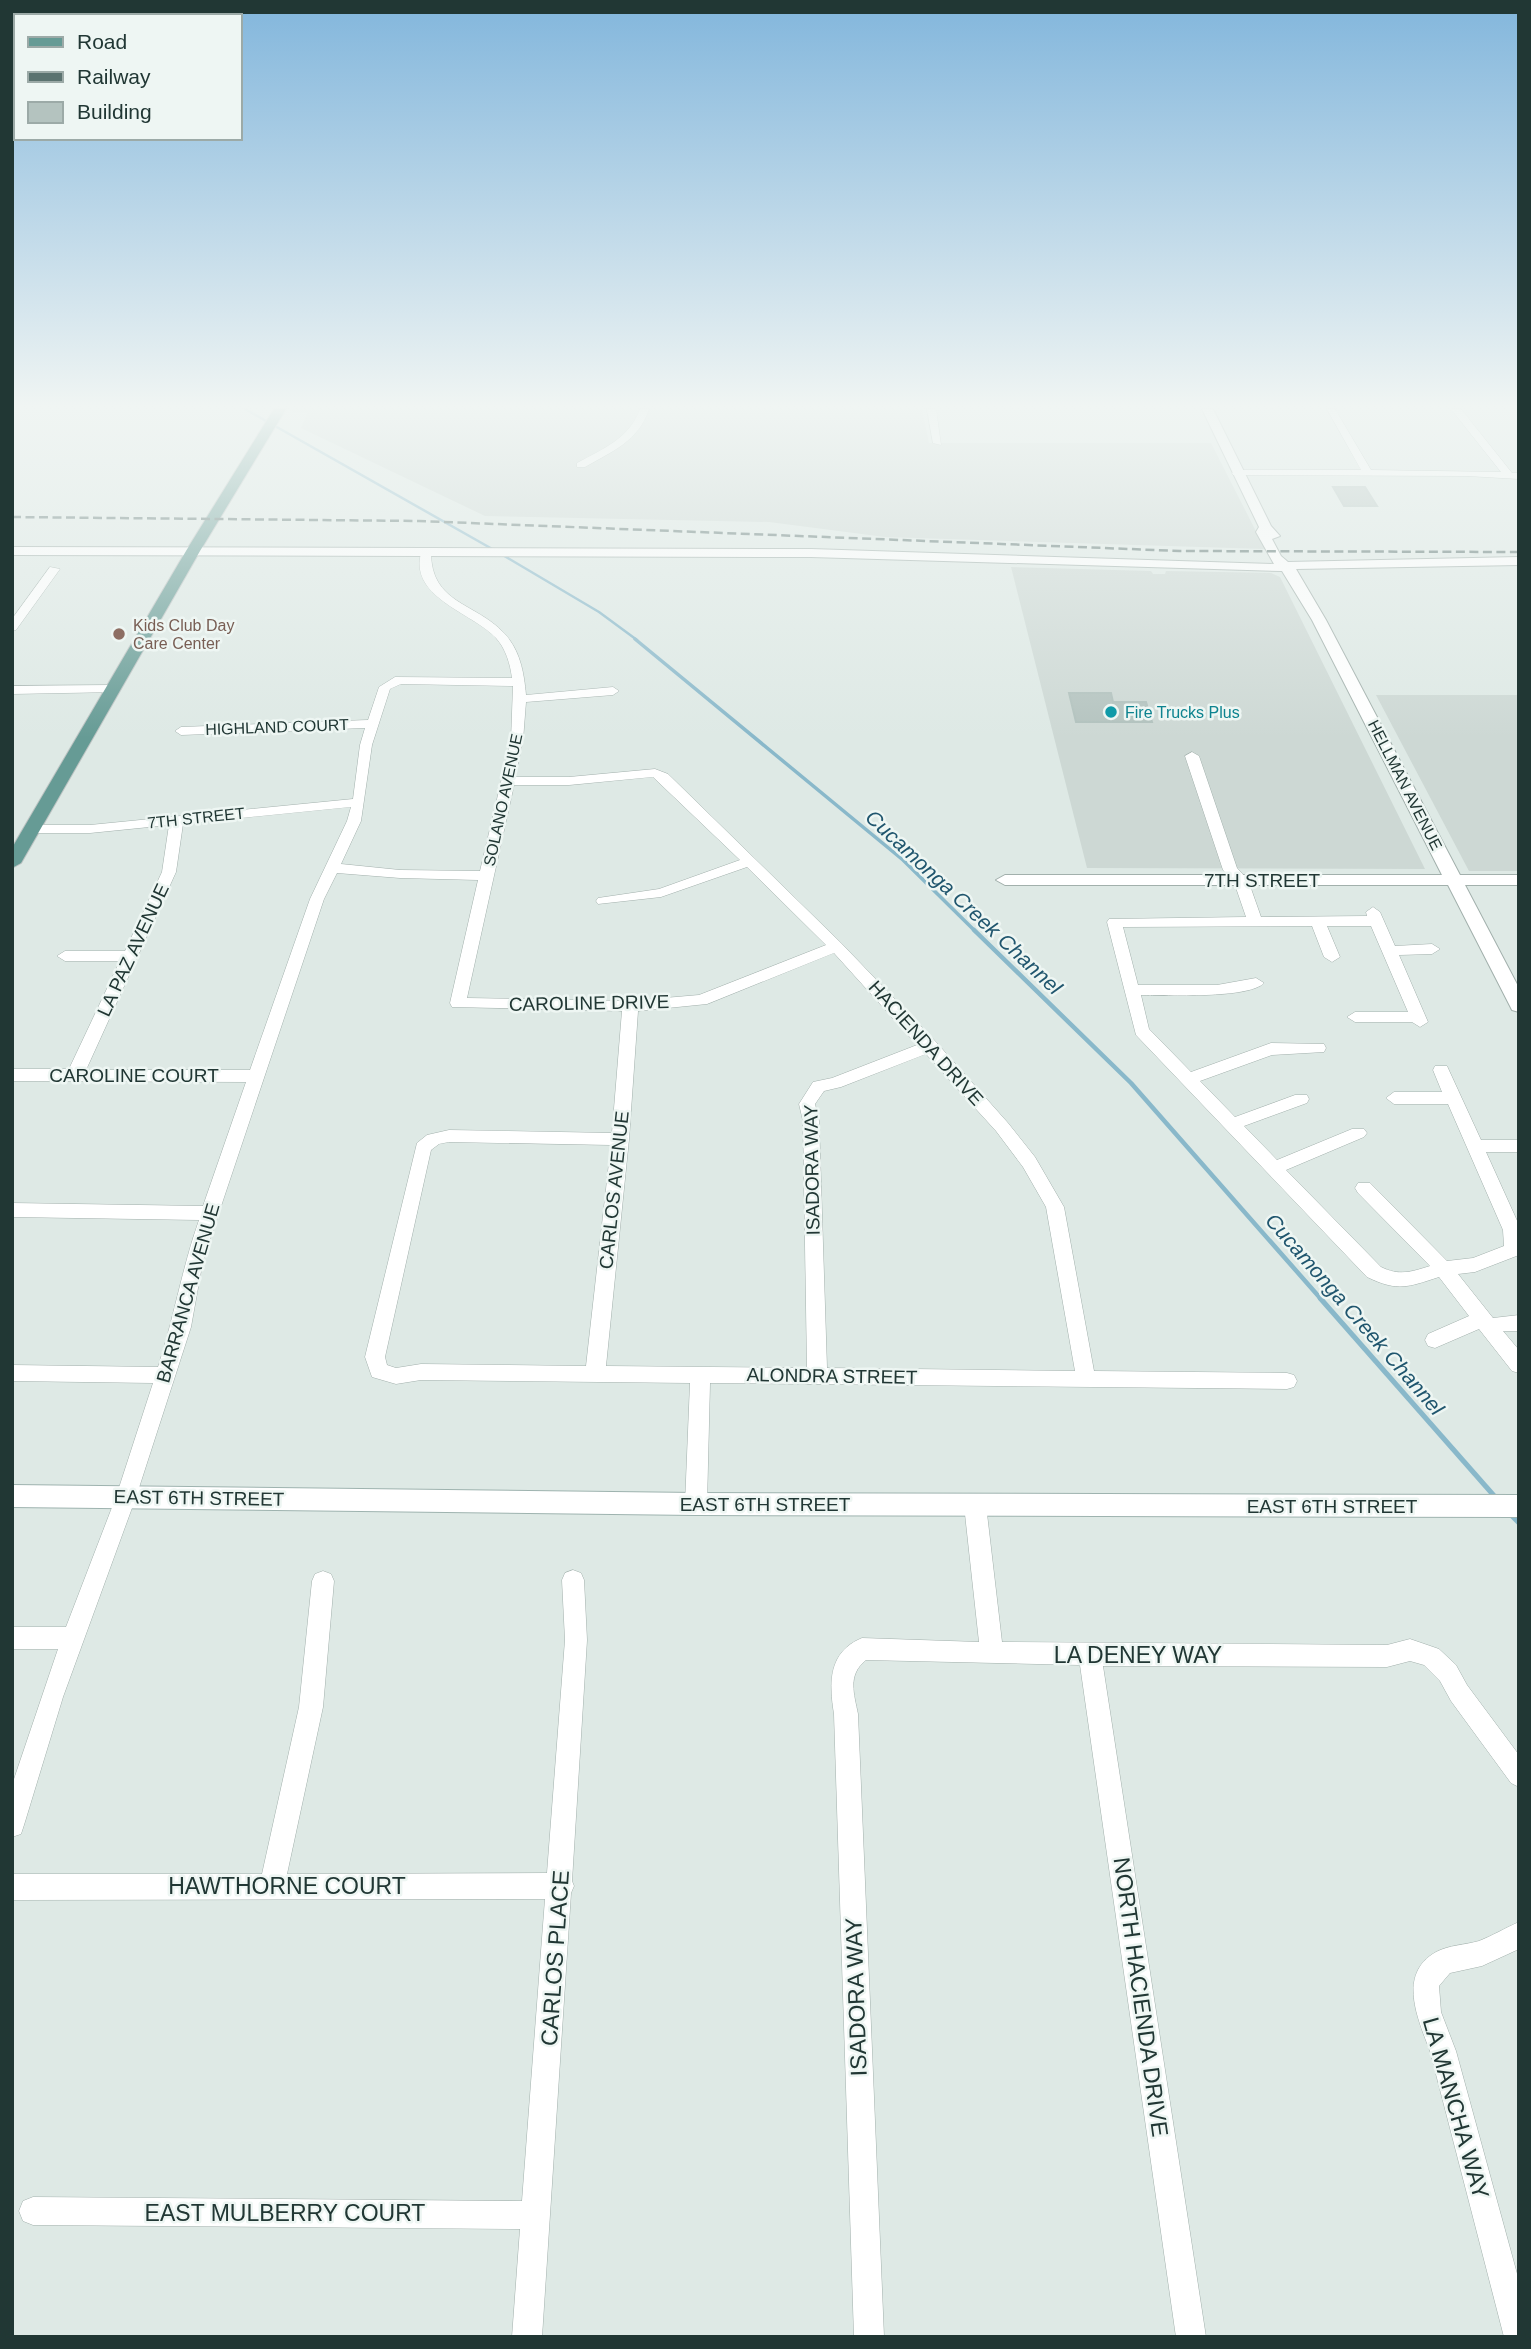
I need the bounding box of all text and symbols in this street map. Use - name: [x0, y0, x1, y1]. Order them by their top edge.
- legend: [14, 14, 242, 140]
- text: Road: [77, 30, 127, 53]
- text: Railway: [77, 65, 151, 88]
- text: Building: [77, 100, 152, 123]
- place label: Kids Club Day Care Center: [133, 617, 234, 652]
- marker: Kids Club Day Care Center: [111, 626, 127, 642]
- marker: Fire Trucks Plus: [1103, 704, 1119, 720]
- place label: Fire Trucks Plus: [1125, 704, 1240, 721]
- street label: HIGHLAND COURT: [205, 716, 349, 738]
- street label: HELLMAN AVENUE: [1365, 717, 1445, 853]
- street label: SOLANO AVENUE: [481, 732, 525, 868]
- street label: 7TH STREET: [146, 804, 246, 832]
- water label: Cucamonga Creek Channel: [861, 805, 1068, 1000]
- street label: 7TH STREET: [1204, 870, 1320, 891]
- street label: LA PAZ AVENUE: [93, 880, 173, 1020]
- street label: HACIENDA DRIVE: [865, 976, 987, 1110]
- street label: CAROLINE DRIVE: [509, 991, 669, 1015]
- street label: CAROLINE COURT: [49, 1065, 219, 1086]
- street label: ISADORA WAY: [800, 1104, 824, 1236]
- street label: CARLOS AVENUE: [595, 1110, 633, 1270]
- street label: BARRANCA AVENUE: [152, 1201, 224, 1385]
- water label: Cucamonga Creek Channel: [1261, 1209, 1450, 1420]
- street label: ALONDRA STREET: [746, 1364, 918, 1388]
- street label: EAST 6TH STREET: [113, 1486, 285, 1510]
- street label: EAST 6TH STREET: [680, 1494, 851, 1515]
- street label: EAST 6TH STREET: [1247, 1496, 1418, 1517]
- street label: LA DENEY WAY: [1054, 1642, 1222, 1668]
- street label: NORTH HACIENDA DRIVE: [1109, 1856, 1173, 2138]
- street label: CARLOS PLACE: [536, 1869, 574, 2047]
- street label: HAWTHORNE COURT: [168, 1873, 406, 1899]
- street label: ISADORA WAY: [840, 1917, 872, 2077]
- street label: LA MANCHA WAY: [1418, 2014, 1494, 2202]
- street label: EAST MULBERRY COURT: [145, 2200, 425, 2226]

